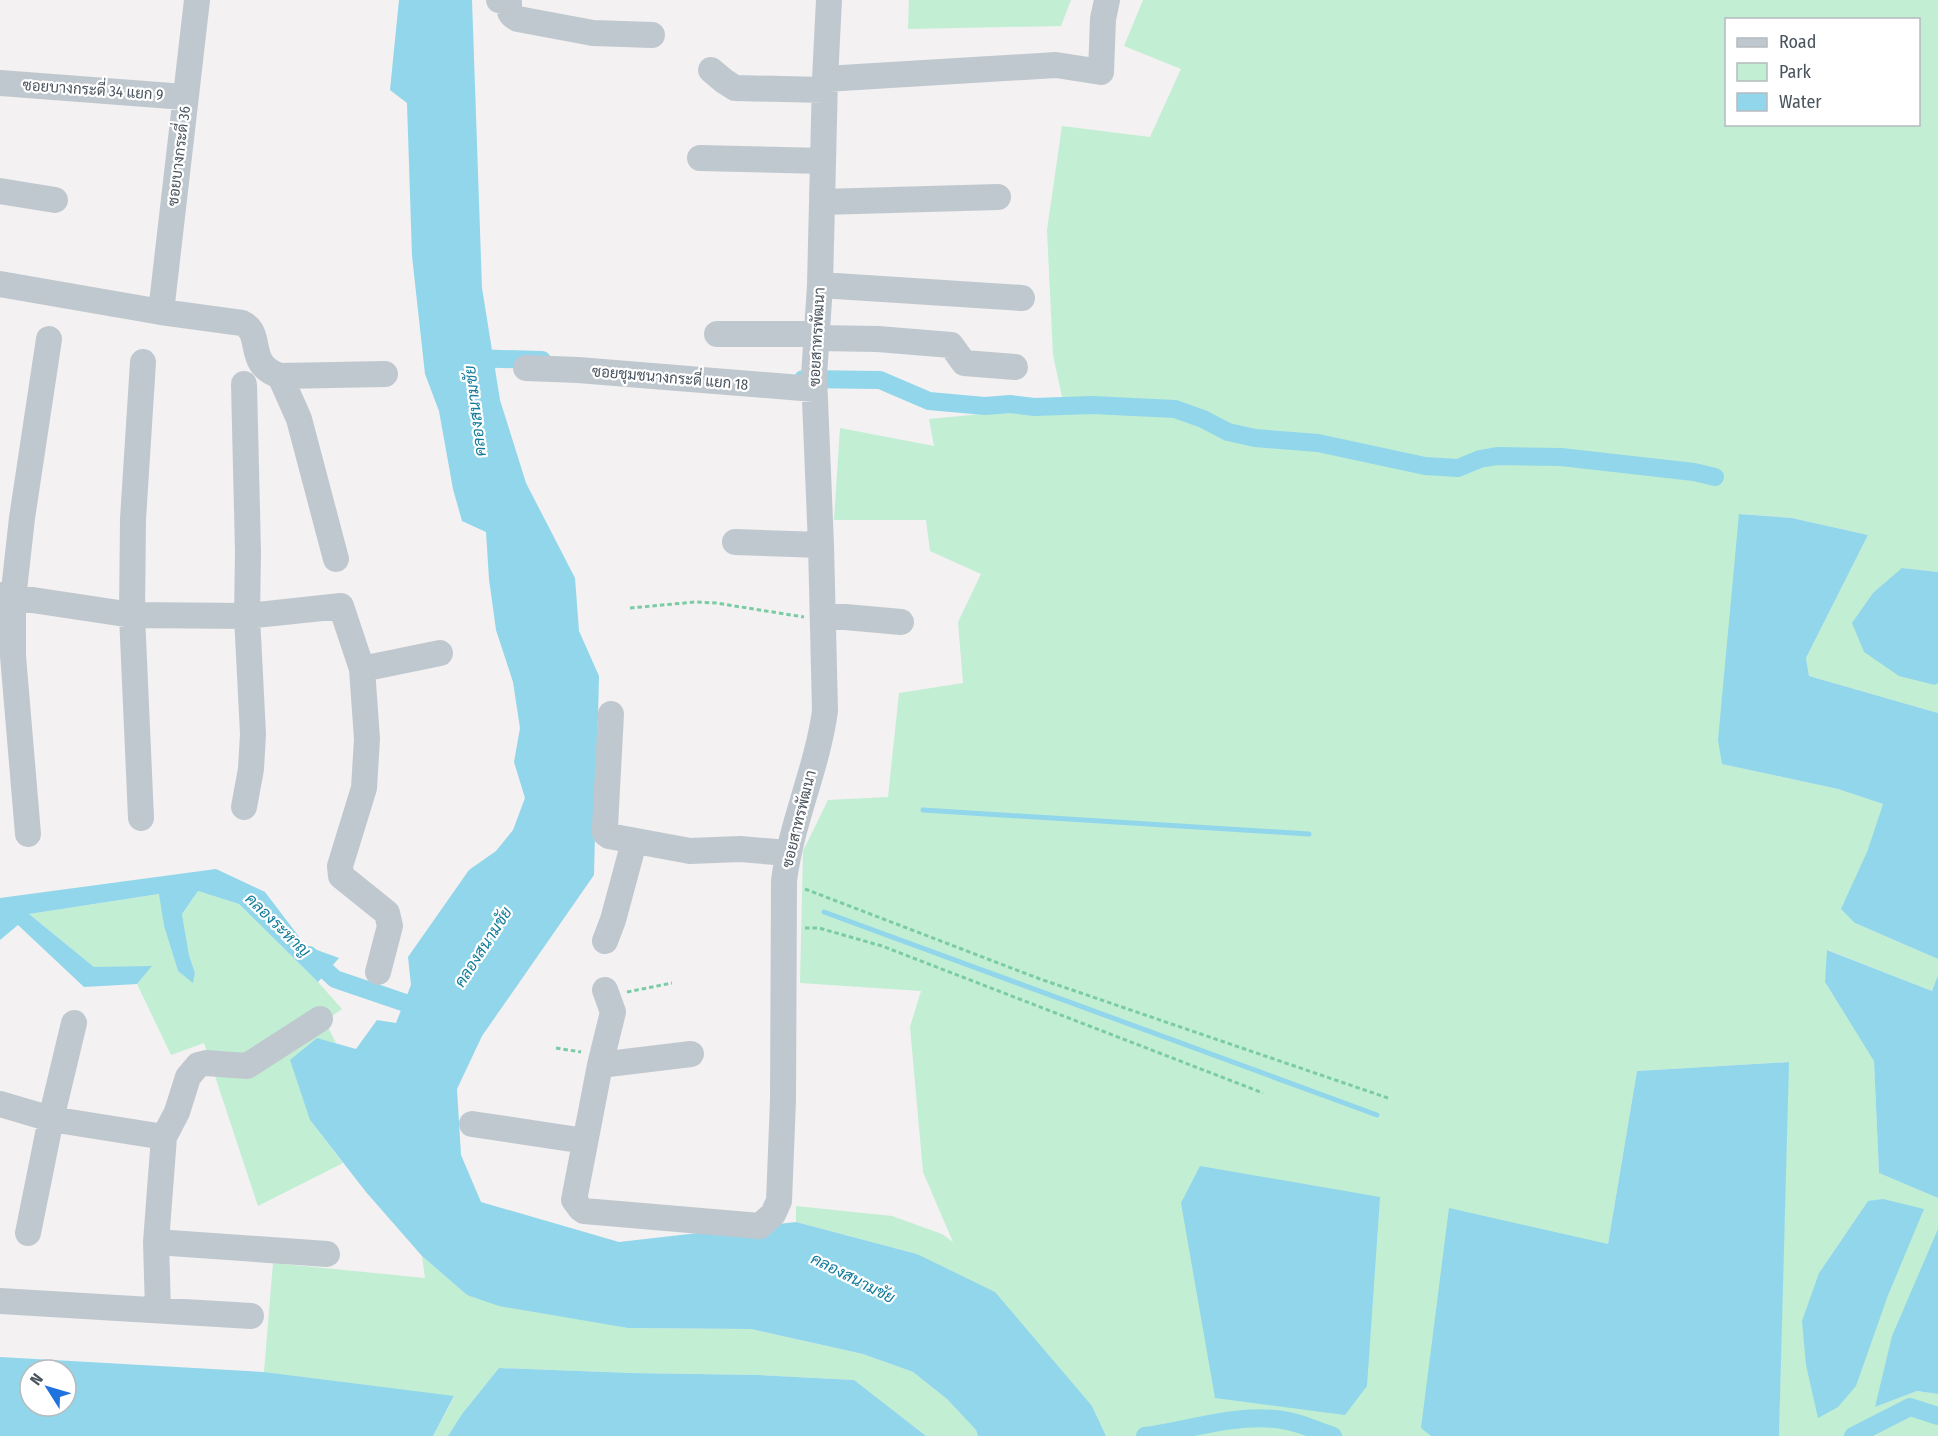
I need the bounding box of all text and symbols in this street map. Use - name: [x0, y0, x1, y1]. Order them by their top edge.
- legend: [1725, 18, 1920, 126]
- text: Road: [1779, 31, 1816, 53]
- text: Park: [1779, 61, 1812, 83]
- street label: ซอยบางกระดี่ 34 แยก 9: [22, 70, 164, 104]
- text: Water: [1779, 91, 1822, 113]
- street label: ซอยบางกระดี่ 36: [158, 104, 194, 207]
- street label: ซอยสาทรพัฒนา: [805, 287, 829, 387]
- street label: ซอยชุมชนางกระดี่ แยก 18: [591, 356, 749, 396]
- water label: คลองสนามชัย: [459, 364, 490, 458]
- street label: ซอยสาทรพัฒนา: [778, 768, 820, 870]
- water label: คลองระหาญ: [242, 889, 315, 961]
- water label: คลองสนามชัย: [449, 903, 516, 991]
- water label: คลองสนามชัย: [808, 1248, 899, 1307]
- north arrow: [18, 1358, 78, 1418]
- text: N: [26, 1370, 47, 1389]

